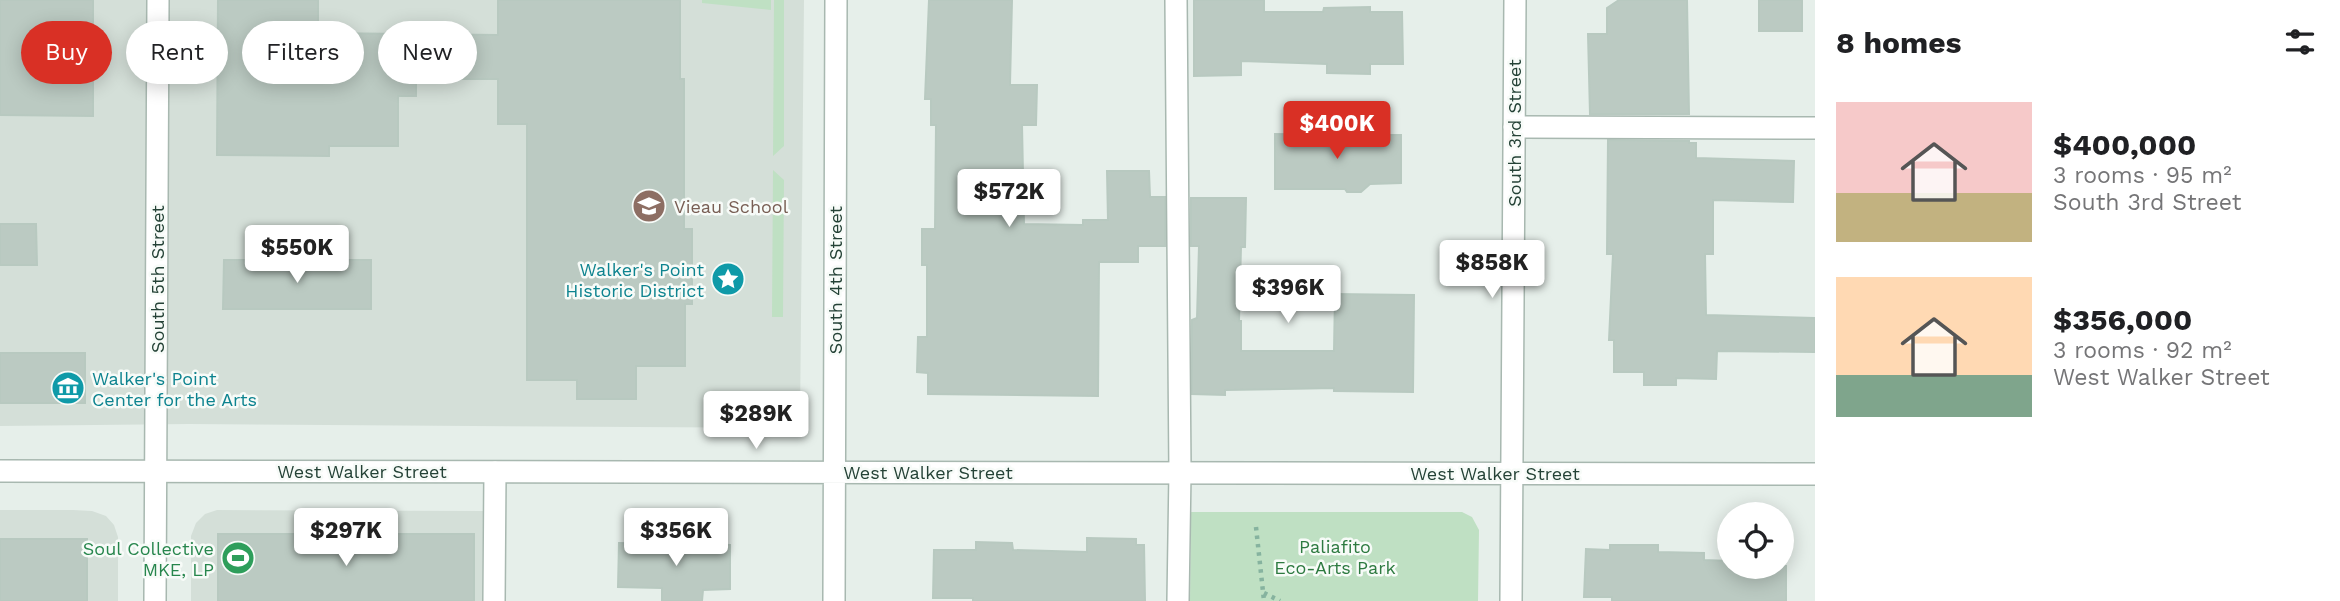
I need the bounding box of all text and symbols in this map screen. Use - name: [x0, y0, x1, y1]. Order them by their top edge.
- chip: Buy: [21, 21, 112, 84]
- chip: Rent: [126, 21, 228, 84]
- chip: Filters: [242, 21, 364, 84]
- chip: New: [378, 21, 477, 84]
- icon: filters: [2281, 23, 2319, 61]
- text: 8 homes: [1836, 25, 1962, 60]
- street label: South 3rd Street: [1504, 59, 1525, 207]
- pin: $400K: [1288, 102, 1386, 161]
- text: $400K: [1299, 110, 1375, 137]
- text: $400,000: [2053, 127, 2196, 162]
- icon: home: [1892, 130, 1976, 214]
- text: 3 rooms · 95 m²: [2053, 162, 2232, 189]
- pin: $572K: [960, 170, 1058, 229]
- text: $572K: [973, 178, 1045, 205]
- school or university icon: Vieau School: [630, 187, 668, 225]
- text: South 3rd Street: [2053, 189, 2241, 216]
- place label: Vieau School: [674, 196, 789, 217]
- street label: South 5th Street: [147, 205, 168, 353]
- street label: South 4th Street: [825, 205, 846, 354]
- pin: $550K: [248, 226, 346, 285]
- text: $550K: [261, 234, 333, 261]
- pin: $858K: [1443, 240, 1541, 300]
- text: $858K: [1456, 249, 1528, 276]
- place label: Walker's Point Historic District: [565, 259, 704, 301]
- place icon: Walker's Point Historic District: [709, 260, 747, 298]
- pin: $396K: [1239, 266, 1337, 325]
- text: $396K: [1252, 274, 1324, 301]
- text: $356,000: [2053, 302, 2192, 337]
- icon: home: [1892, 305, 1976, 389]
- text: 3 rooms · 92 m²: [2053, 337, 2232, 364]
- text: West Walker Street: [2053, 364, 2270, 391]
- place label: Walker's Point Center for the Arts: [92, 368, 257, 410]
- museum icon: Walker's Point Center for the Arts: [49, 369, 87, 407]
- pin: $289K: [707, 392, 805, 451]
- text: $289K: [720, 400, 792, 427]
- street label: West Walker Street: [277, 461, 447, 482]
- street label: West Walker Street: [843, 462, 1013, 483]
- street label: West Walker Street: [1410, 463, 1580, 484]
- map controls: [1717, 502, 1794, 579]
- button: locate: [1717, 502, 1794, 579]
- pin: $297K: [297, 508, 395, 568]
- pin: $356K: [627, 508, 725, 568]
- text: $297K: [310, 517, 382, 544]
- text: $356K: [640, 517, 712, 544]
- park label: Paliafito Eco-Arts Park: [1274, 536, 1396, 578]
- place label: Soul Collective MKE, LP: [83, 538, 214, 580]
- sports icon: Soul Collective MKE, LP: [219, 539, 257, 577]

